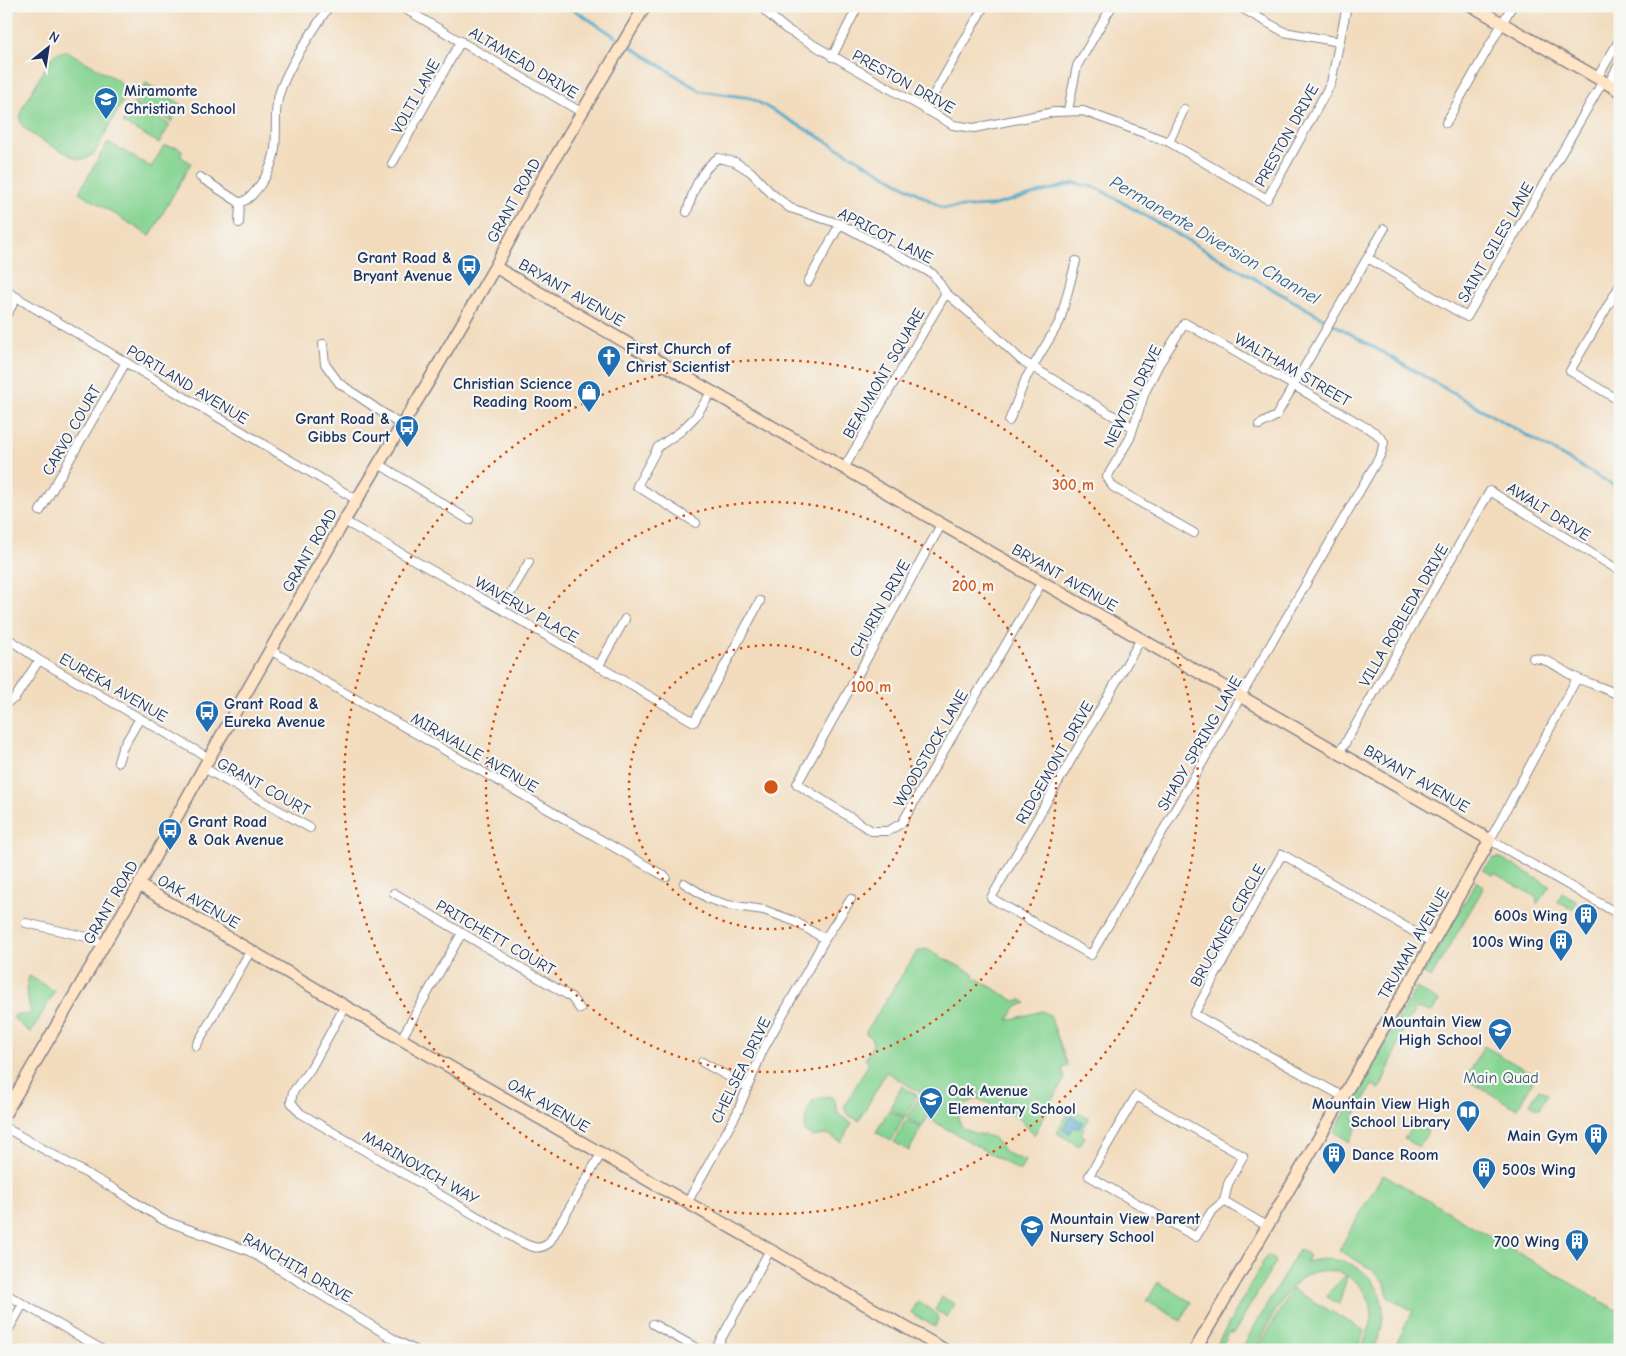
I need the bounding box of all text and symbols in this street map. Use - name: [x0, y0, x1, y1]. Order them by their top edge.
- north arrow: [22, 22, 72, 72]
- street label: ALTAMEAD DRIVE: [466, 23, 582, 103]
- text: N: [46, 28, 62, 47]
- street label: PRESTON DRIVE: [849, 46, 958, 118]
- street label: VOLTI LANE: [388, 56, 444, 137]
- street label: PRESTON DRIVE: [1251, 81, 1323, 190]
- place label: Miramonte Christian School: [124, 82, 236, 118]
- school or university icon: Miramonte Christian School: [93, 86, 119, 120]
- street label: GRANT ROAD: [483, 155, 544, 246]
- water label: Permanente Diversion Channel: [1106, 172, 1324, 310]
- street label: SAINT GILES LANE: [1454, 179, 1538, 306]
- street label: APRICOT LANE: [835, 204, 936, 268]
- place label: Grant Road & Bryant Avenue: [353, 249, 452, 285]
- bus stop icon: Grant Road & Bryant Avenue: [456, 253, 482, 287]
- street label: BRYANT AVENUE: [515, 255, 628, 331]
- street label: BEAUMONT SQUARE: [839, 305, 929, 442]
- street label: WALTHAM STREET: [1231, 329, 1354, 411]
- place label: First Church of Christ Scientist: [626, 340, 732, 376]
- street label: PORTLAND AVENUE: [124, 341, 252, 428]
- street label: NEWTON DRIVE: [1100, 342, 1166, 451]
- church icon: First Church of Christ Scientist: [596, 344, 622, 378]
- place label: Christian Science Reading Room: [453, 375, 572, 411]
- shop icon: Christian Science Reading Room: [576, 379, 602, 413]
- street label: CARVO COURT: [39, 382, 105, 479]
- place label: Grant Road & Gibbs Court: [295, 410, 391, 446]
- bus stop icon: Grant Road & Gibbs Court: [394, 414, 420, 448]
- text: 300 m: [1052, 476, 1094, 494]
- street label: AWALT DRIVE: [1503, 479, 1594, 545]
- street label: GRANT ROAD: [279, 505, 341, 596]
- street label: BRYANT AVENUE: [1008, 540, 1121, 616]
- street label: VILLA ROBLEDA DRIVE: [1356, 541, 1452, 690]
- street label: CHURIN DRIVE: [846, 556, 914, 660]
- street label: WAVERLY PLACE: [471, 573, 582, 647]
- text: 200 m: [952, 577, 994, 595]
- street label: EUREKA AVENUE: [56, 650, 171, 726]
- street label: SHADY SPRING LANE: [1154, 673, 1246, 814]
- text: 100 m: [851, 678, 891, 696]
- street label: WOODSTOCK LANE: [890, 687, 972, 810]
- place label: Grant Road & Eureka Avenue: [224, 695, 325, 731]
- street label: RIDGEMONT DRIVE: [1012, 698, 1098, 827]
- bus stop icon: Grant Road & Eureka Avenue: [194, 699, 220, 733]
- street label: MIRAVALLE AVENUE: [408, 709, 542, 797]
- street label: BRYANT AVENUE: [1360, 741, 1473, 817]
- street label: GRANT COURT: [214, 754, 314, 820]
- centre of rings: [762, 778, 780, 796]
- place label: Grant Road & Oak Avenue: [188, 813, 284, 849]
- bus stop icon: Grant Road & Oak Avenue: [157, 817, 183, 851]
- street label: GRANT ROAD: [80, 857, 142, 948]
- street label: BRUCKNER CIRCLE: [1187, 861, 1269, 990]
- street label: OAK AVENUE: [154, 871, 243, 933]
- street label: TRUMAN AVENUE: [1375, 884, 1453, 1002]
- street label: PRITCHETT COURT: [433, 896, 559, 980]
- building icon: 600s Wing: [1573, 902, 1599, 936]
- place label: 600s Wing: [1494, 907, 1568, 925]
- building icon: 100s Wing: [1548, 928, 1574, 962]
- place label: 100s Wing: [1472, 933, 1544, 951]
- place label: Mountain View High School: [1382, 1013, 1482, 1049]
- street label: CHELSEA DRIVE: [707, 1014, 775, 1127]
- school or university icon: Mountain View High School: [1487, 1017, 1513, 1051]
- park label: Main Quad: [1463, 1069, 1539, 1087]
- street label: OAK AVENUE: [504, 1075, 593, 1137]
- place label: Oak Avenue Elementary School: [948, 1082, 1076, 1118]
- school or university icon: Oak Avenue Elementary School: [918, 1086, 944, 1120]
- place label: Mountain View High School Library: [1312, 1095, 1451, 1131]
- library icon: Mountain View High School Library: [1455, 1099, 1481, 1133]
- building icon: Main Gym: [1583, 1122, 1609, 1156]
- street label: MARINOVICH WAY: [359, 1127, 482, 1209]
- place label: Main Gym: [1507, 1127, 1578, 1145]
- building icon: Dance Room: [1321, 1141, 1347, 1175]
- place label: Dance Room: [1352, 1146, 1438, 1164]
- building icon: 500s Wing: [1471, 1156, 1497, 1190]
- place label: 500s Wing: [1502, 1161, 1576, 1179]
- place label: Mountain View Parent Nursery School: [1050, 1210, 1201, 1246]
- school or university icon: Mountain View Parent Nursery School: [1019, 1214, 1045, 1248]
- building icon: 700 Wing: [1564, 1228, 1590, 1262]
- street label: RANCHITA DRIVE: [240, 1229, 355, 1307]
- place label: 700 Wing: [1494, 1233, 1560, 1251]

